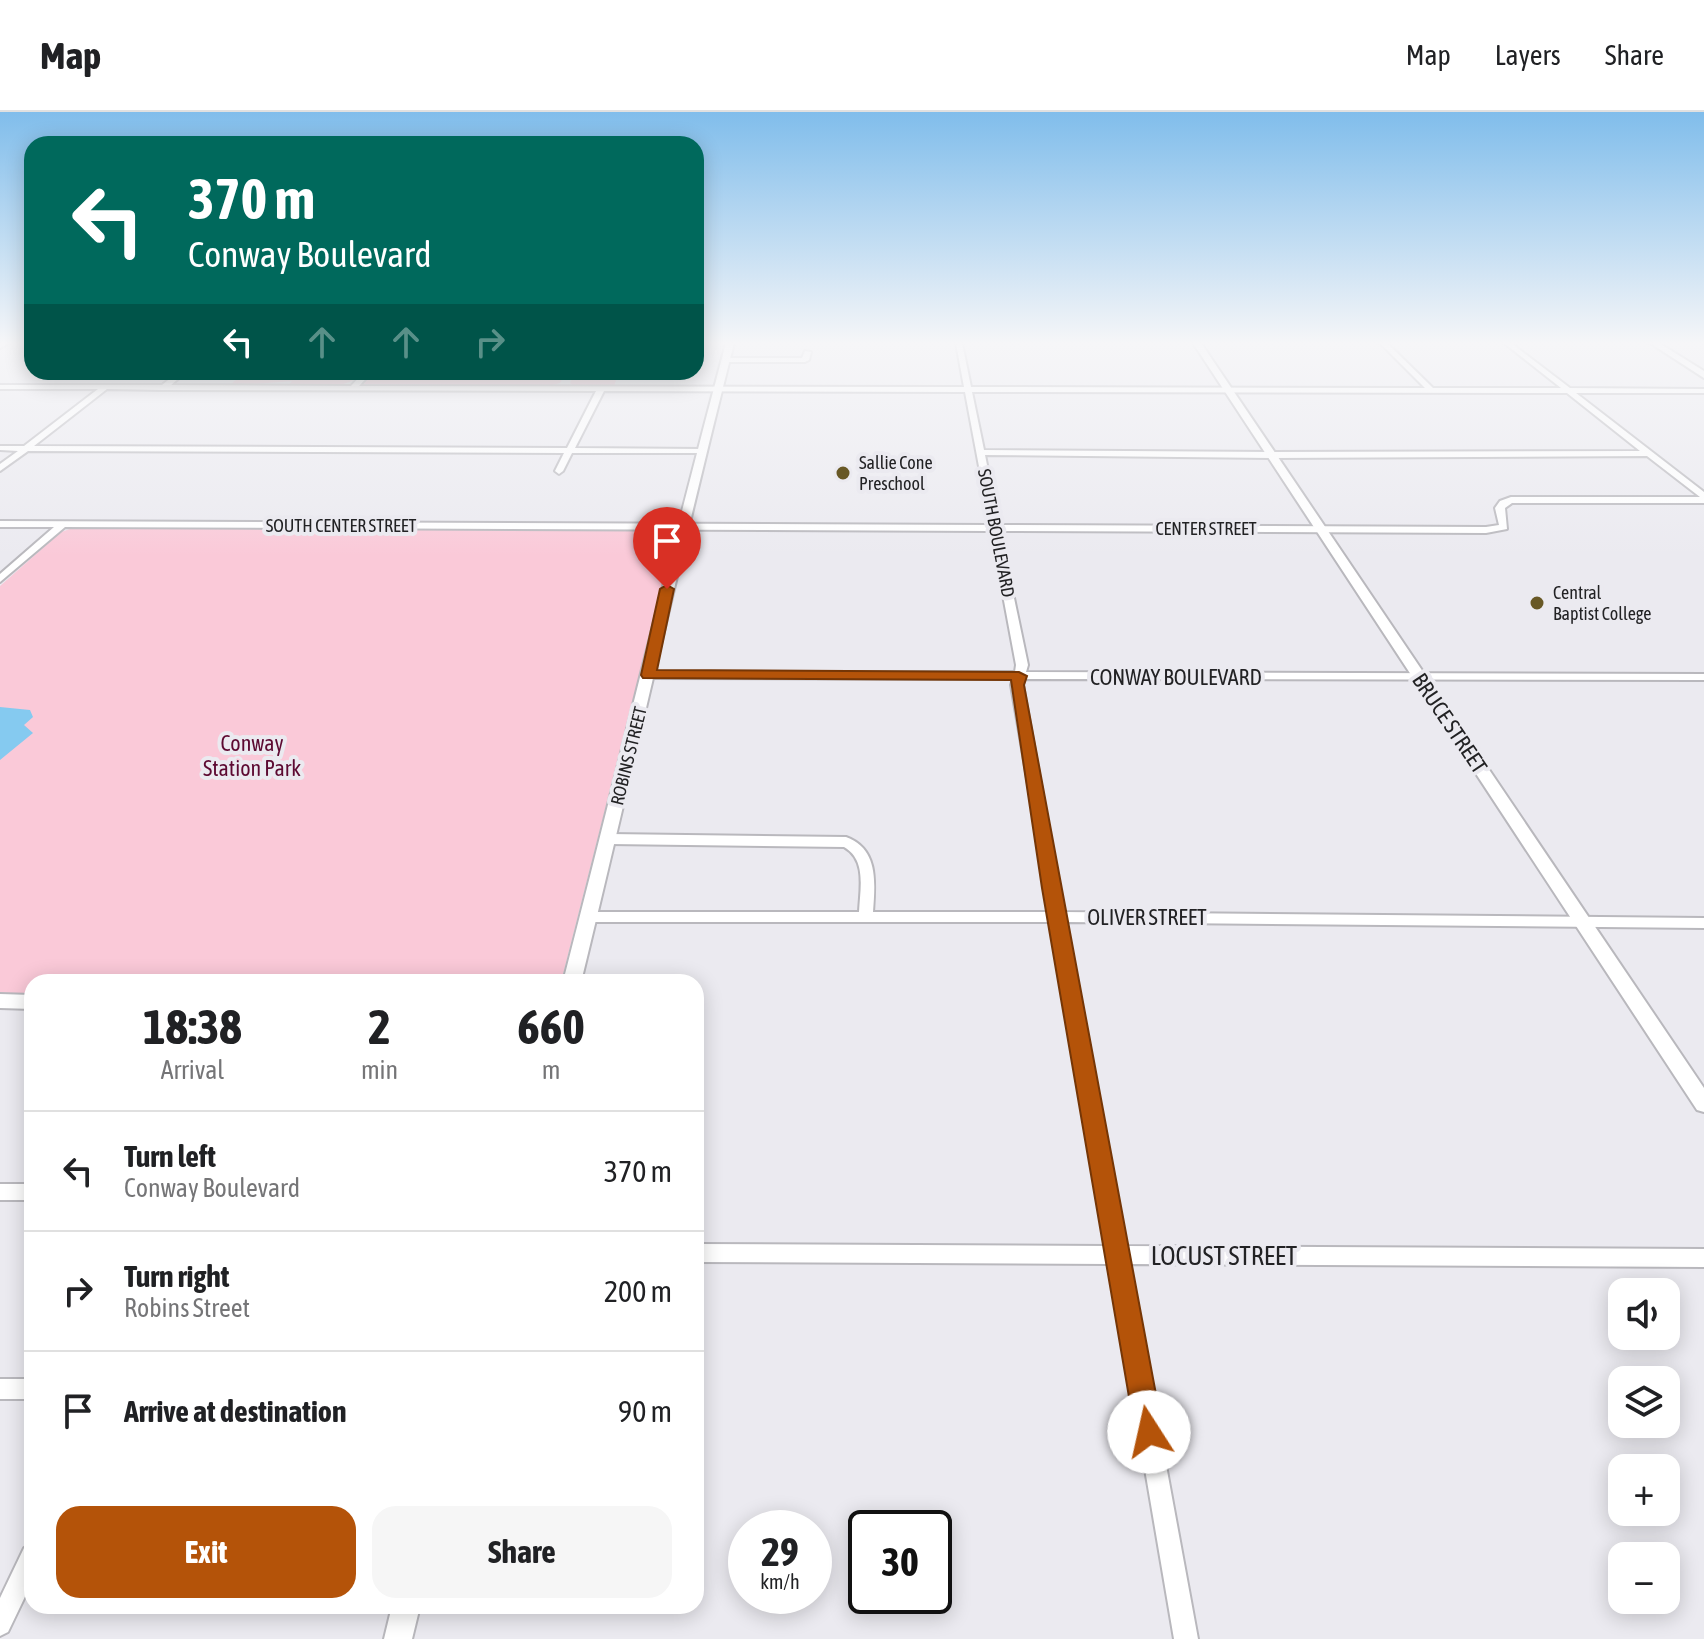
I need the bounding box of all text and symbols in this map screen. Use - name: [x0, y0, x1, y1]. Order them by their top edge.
- text: Map: [40, 34, 101, 77]
- text: Map: [1406, 39, 1451, 71]
- text: Layers: [1495, 39, 1561, 71]
- text: Share: [1605, 39, 1664, 71]
- text: 370 m: [188, 167, 315, 231]
- icon: left: [56, 168, 160, 272]
- text: Conway Boulevard: [188, 233, 432, 275]
- icon: left: [216, 320, 260, 364]
- icon: ahead: [300, 320, 344, 364]
- icon: ahead: [384, 320, 428, 364]
- icon: right: [468, 320, 512, 364]
- place label: Sallie Cone Preschool: [859, 452, 933, 494]
- marker: Sallie Cone Preschool: [834, 464, 852, 482]
- street label: SOUTH BOULEVARD: [974, 467, 1019, 599]
- pin: [633, 507, 701, 589]
- street label: SOUTH CENTER STREET: [266, 515, 416, 536]
- street label: CENTER STREET: [1155, 518, 1257, 539]
- icon: arrive: [645, 519, 689, 563]
- place label: Central Baptist College: [1553, 582, 1651, 624]
- marker: Central Baptist College: [1528, 594, 1546, 612]
- street label: CONWAY BOULEVARD: [1090, 664, 1262, 690]
- street label: BRUCE STREET: [1407, 668, 1493, 778]
- street label: ROBINS STREET: [606, 704, 651, 807]
- park label: Conway Station Park: [203, 730, 301, 781]
- street label: OLIVER STREET: [1087, 904, 1207, 930]
- text: 18:38: [143, 999, 242, 1054]
- text: 2: [368, 999, 391, 1054]
- text: 660: [517, 999, 585, 1054]
- text: Arrival: [161, 1055, 224, 1085]
- text: min: [361, 1055, 398, 1085]
- text: m: [542, 1055, 560, 1085]
- text: Turn left: [124, 1139, 216, 1173]
- icon: left: [56, 1149, 100, 1193]
- text: 370 m: [604, 1154, 672, 1188]
- text: Conway Boulevard: [124, 1173, 300, 1203]
- street label: LOCUST STREET: [1151, 1241, 1298, 1271]
- text: Turn right: [124, 1259, 230, 1293]
- icon: right: [56, 1269, 100, 1313]
- text: 200 m: [604, 1274, 672, 1308]
- map controls: [1608, 1278, 1680, 1614]
- button: sound: [1608, 1278, 1680, 1350]
- text: Robins Street: [124, 1293, 250, 1323]
- button: layers: [1608, 1366, 1680, 1438]
- icon: arrive: [56, 1389, 100, 1433]
- position arrow: [1107, 1390, 1191, 1474]
- text: Arrive at destination: [124, 1394, 346, 1428]
- text: 90 m: [618, 1394, 672, 1428]
- button: +: [1608, 1454, 1680, 1526]
- button: Exit: [56, 1506, 356, 1598]
- button: Share: [372, 1506, 672, 1598]
- speed limit sign: 30: [848, 1510, 952, 1614]
- text: 29: [761, 1529, 799, 1574]
- button: −: [1608, 1542, 1680, 1614]
- text: km/h: [760, 1570, 800, 1593]

